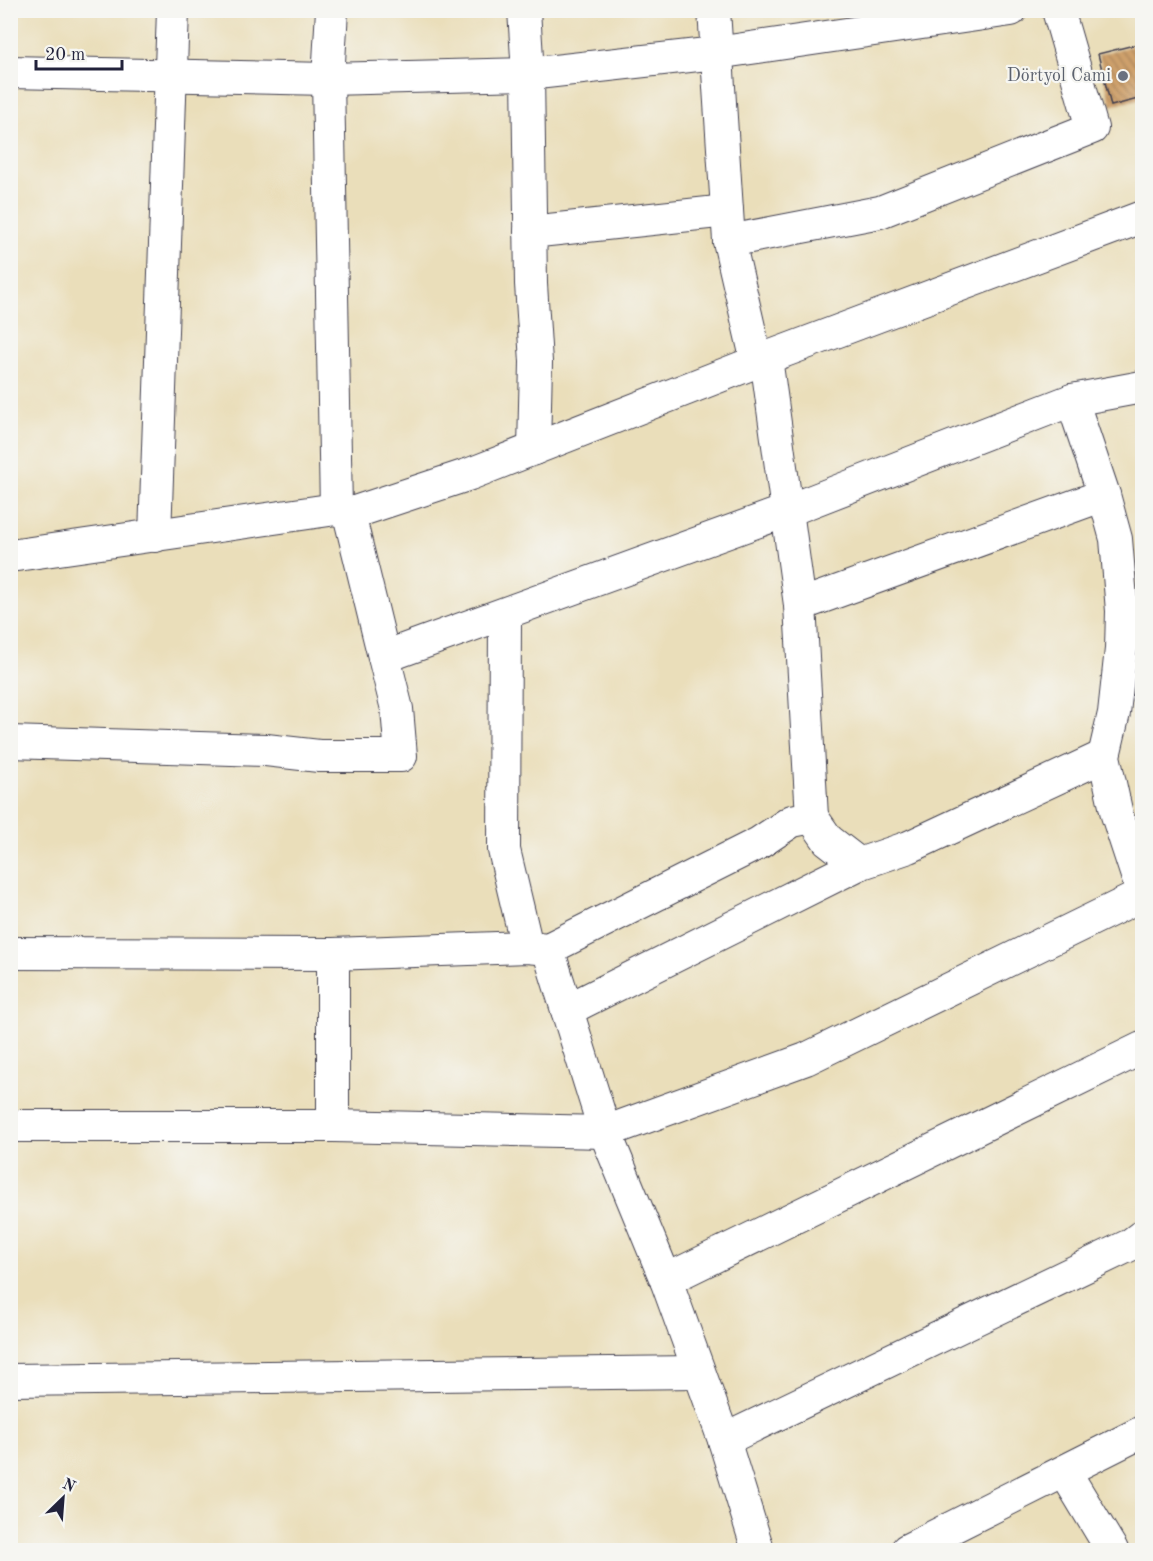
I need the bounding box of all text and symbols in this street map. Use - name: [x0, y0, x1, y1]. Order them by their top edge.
- scale bar: [36, 33, 122, 71]
- text: 20 m: [45, 46, 85, 64]
- place label: Dörtyol Cami: [1007, 67, 1111, 85]
- marker: Dörtyol Cami: [1116, 69, 1130, 83]
- north arrow: [33, 1468, 93, 1528]
- text: N: [60, 1476, 78, 1496]

